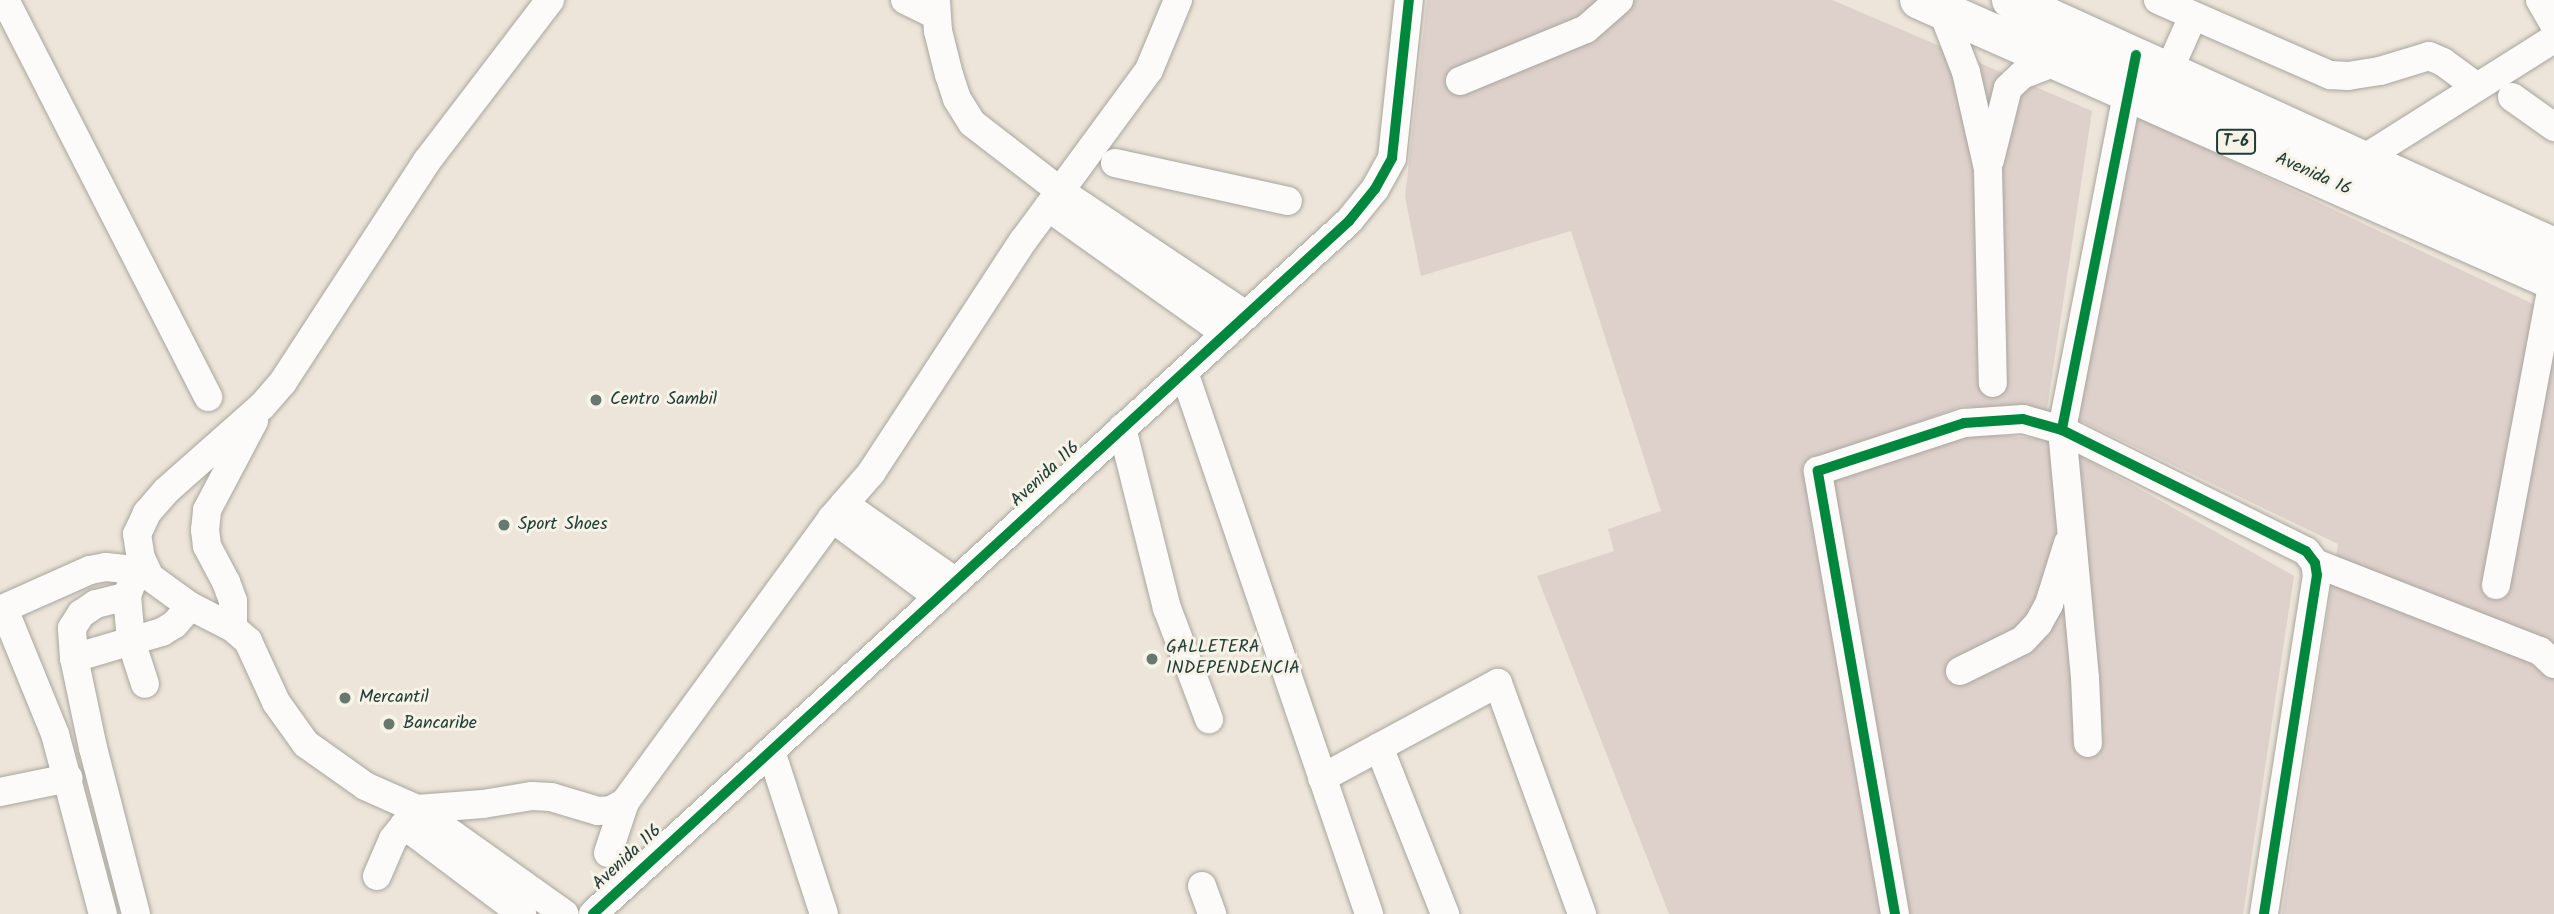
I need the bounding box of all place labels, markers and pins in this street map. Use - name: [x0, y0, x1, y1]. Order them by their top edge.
- place label: Centro Sambil: [610, 389, 717, 411]
- marker: Centro Sambil: [588, 392, 604, 408]
- place label: Sport Shoes: [518, 514, 608, 536]
- marker: Sport Shoes: [496, 517, 512, 533]
- place label: GALLETERA INDEPENDENCIA: [1166, 638, 1300, 680]
- marker: GALLETERA INDEPENDENCIA: [1144, 651, 1160, 667]
- place label: Mercantil: [359, 687, 429, 709]
- marker: Mercantil: [337, 690, 353, 706]
- place label: Bancaribe: [403, 713, 477, 735]
- marker: Bancaribe: [381, 716, 397, 732]

